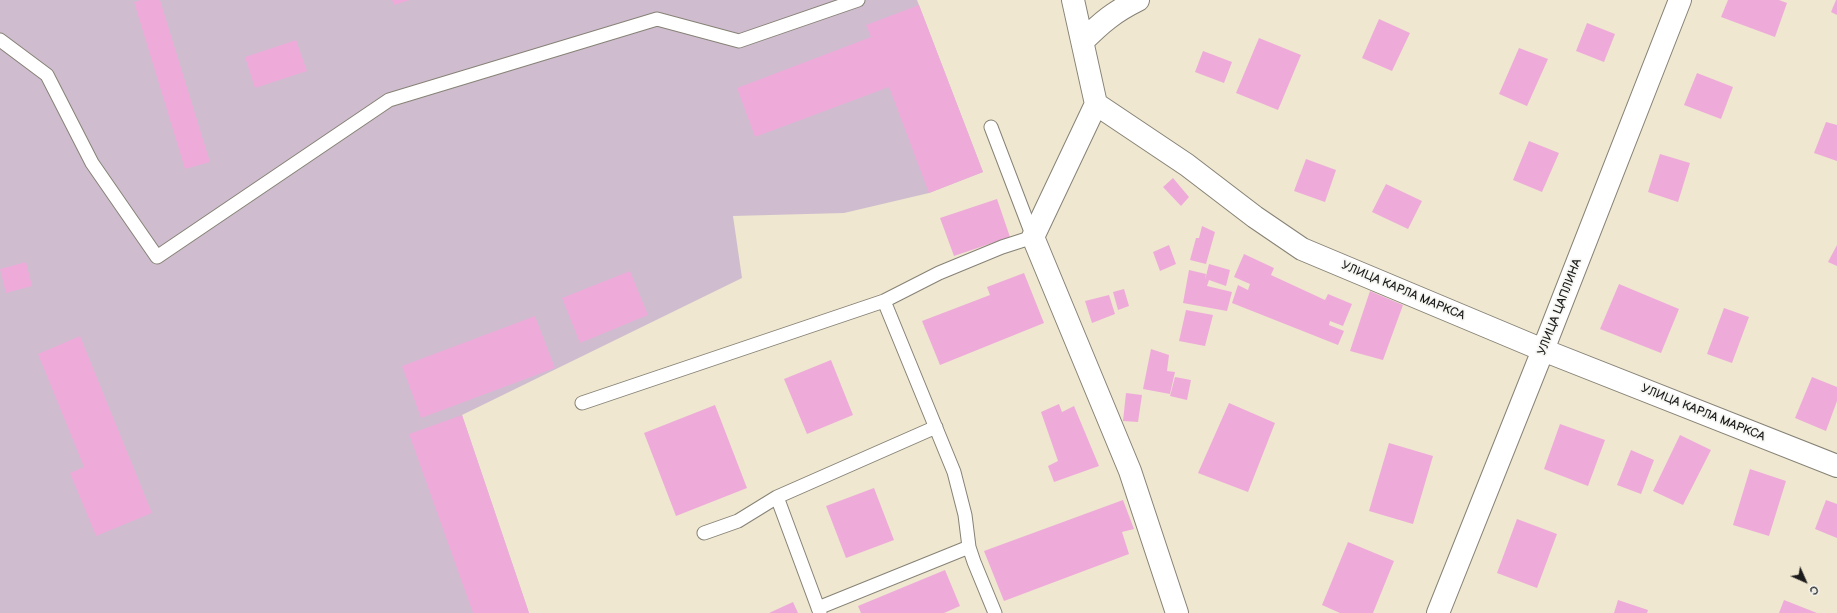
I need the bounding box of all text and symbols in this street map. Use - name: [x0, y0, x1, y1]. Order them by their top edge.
- street label: УЛИЦА ЦАПЛИНА: [1535, 257, 1585, 357]
- street label: УЛИЦА КАРЛА МАРКСА: [1339, 258, 1467, 324]
- street label: УЛИЦА КАРЛА МАРКСА: [1639, 381, 1767, 445]
- north arrow: [1785, 561, 1825, 601]
- text: С: [1807, 583, 1821, 597]

